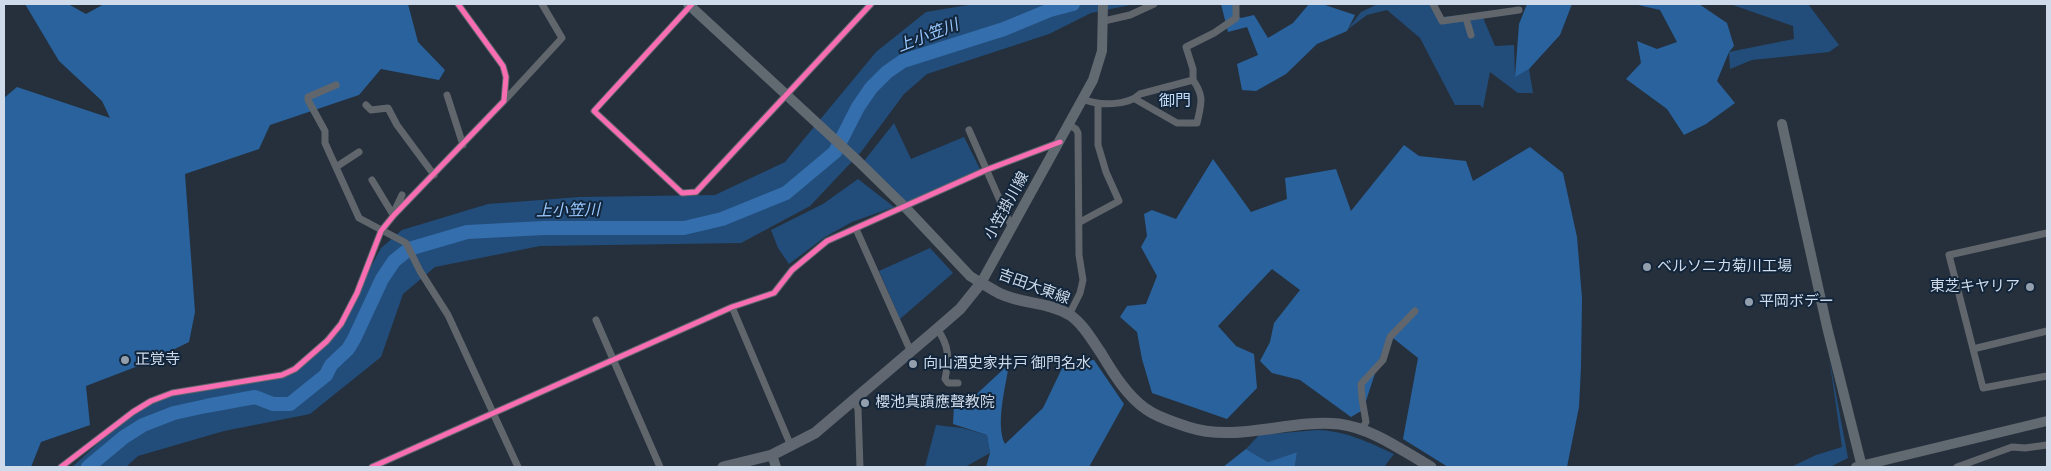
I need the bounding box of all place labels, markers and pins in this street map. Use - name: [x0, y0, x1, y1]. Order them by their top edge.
- place label: ベルソニカ菊川工場: [1657, 258, 1792, 276]
- marker: ベルソニカ菊川工場: [1641, 261, 1653, 273]
- place label: 東芝キヤリア: [1930, 278, 2020, 296]
- marker: 東芝キヤリア: [2024, 281, 2036, 293]
- place label: 平岡ボデー: [1759, 293, 1834, 311]
- marker: 平岡ボデー: [1743, 296, 1755, 308]
- place label: 正覚寺: [135, 351, 180, 369]
- marker: 正覚寺: [119, 354, 131, 366]
- place label: 向山酒史家井戸 御門名水: [923, 355, 1091, 373]
- marker: 向山酒史家井戸 御門名水: [907, 358, 919, 370]
- place label: 櫻池真蹟應聲教院: [875, 394, 995, 412]
- marker: 櫻池真蹟應聲教院: [859, 397, 871, 409]

